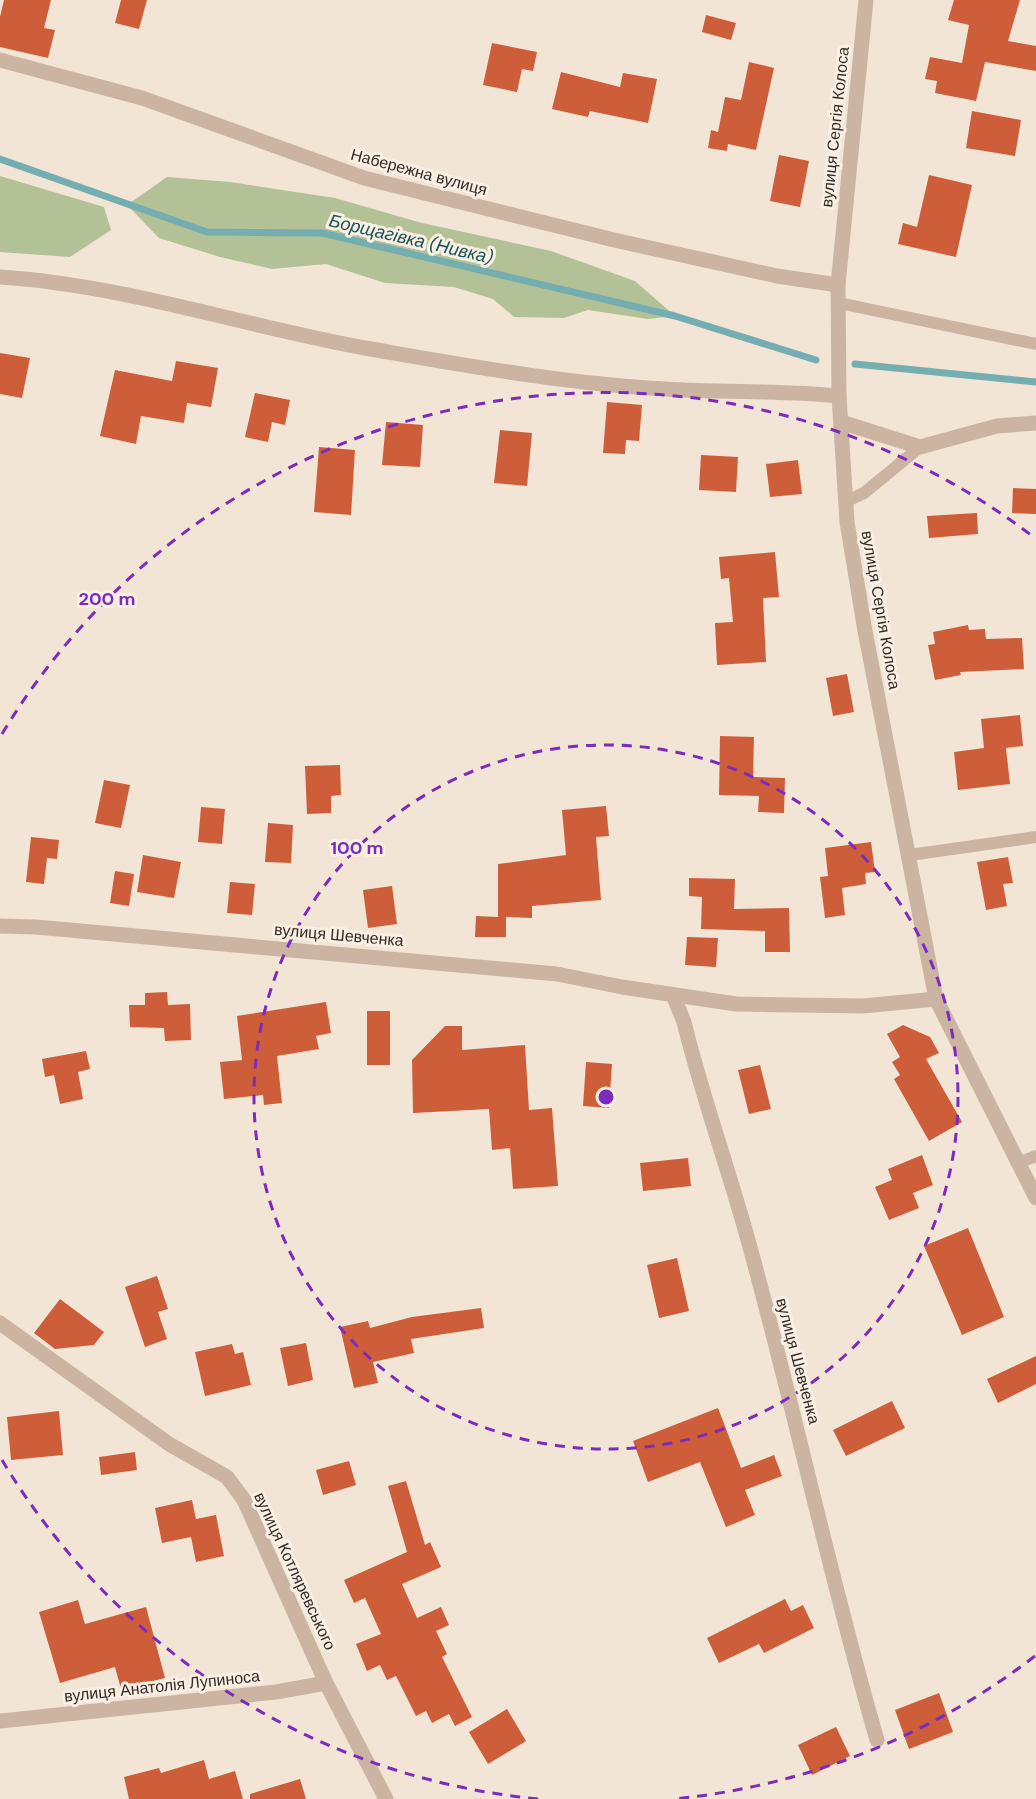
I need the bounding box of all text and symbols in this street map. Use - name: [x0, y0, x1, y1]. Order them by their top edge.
- street label: вулиця Сергія Колоса: [816, 46, 854, 208]
- street label: Набережна вулиця: [348, 144, 490, 200]
- water label: Борщагівка (Нивка): [327, 208, 496, 270]
- street label: вулиця Сергія Колоса: [857, 529, 905, 691]
- text: 200 m: [79, 587, 135, 611]
- text: 100 m: [330, 836, 384, 860]
- street label: вулиця Шевченка: [273, 919, 405, 951]
- centre of rings: [596, 1087, 616, 1107]
- street label: вулиця Шевченка: [771, 1296, 825, 1427]
- street label: вулиця Котляревського: [249, 1489, 341, 1653]
- street label: вулиця Анатолія Лупиноса: [63, 1665, 261, 1707]

